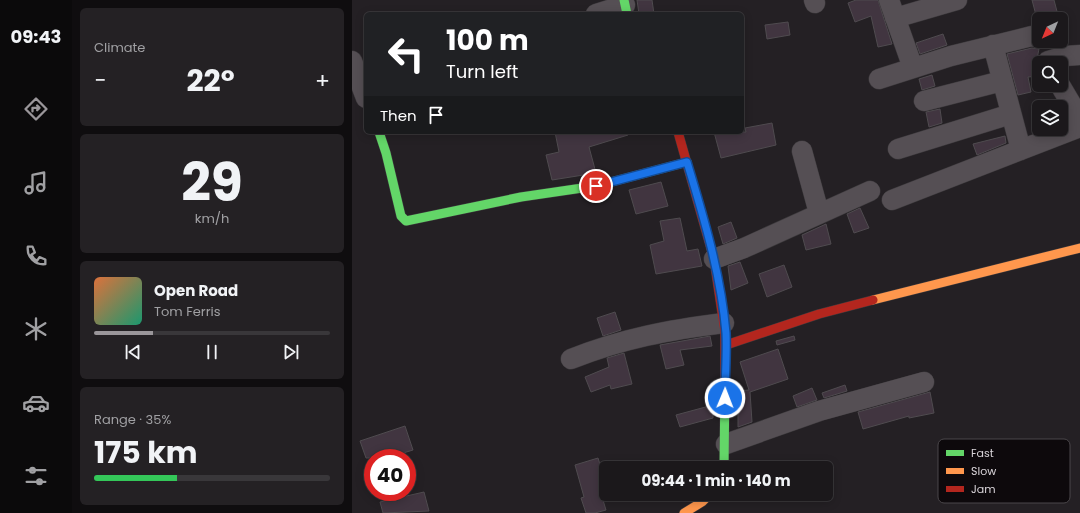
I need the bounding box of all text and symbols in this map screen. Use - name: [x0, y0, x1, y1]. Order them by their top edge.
- north arrow: [1032, 12, 1068, 48]
- map controls: [1032, 12, 1068, 136]
- text: 100 m: [446, 21, 529, 60]
- text: 09:43: [11, 24, 62, 49]
- icon: left: [380, 28, 432, 80]
- text: Climate: [94, 38, 145, 57]
- button: search: [1032, 56, 1068, 92]
- text: 22°: [186, 59, 235, 102]
- text: Turn left: [446, 59, 518, 84]
- text: −: [94, 65, 106, 96]
- text: +: [315, 65, 330, 96]
- icon: directions: [22, 95, 50, 123]
- button: layers: [1032, 100, 1068, 136]
- icon: arrive: [425, 104, 447, 126]
- text: Then: [380, 105, 417, 126]
- text: 29: [181, 146, 243, 219]
- icon: music: [22, 169, 50, 197]
- pin: [579, 169, 613, 203]
- icon: arrive: [585, 175, 607, 197]
- text: km/h: [195, 209, 229, 228]
- icon: phone: [22, 242, 50, 270]
- text: Open Road: [154, 280, 238, 301]
- text: Tom Ferris: [154, 302, 221, 321]
- icon: climate: [22, 315, 50, 343]
- icon: previous: [122, 341, 144, 363]
- icon: pause: [201, 341, 223, 363]
- icon: next: [280, 341, 302, 363]
- position arrow: [704, 377, 746, 419]
- icon: car: [22, 389, 50, 417]
- text: Range · 35%: [94, 410, 171, 429]
- text: 175 km: [94, 431, 198, 474]
- legend: [938, 439, 1070, 503]
- text: Fast: [971, 445, 994, 461]
- speed limit sign: 40: [364, 449, 416, 501]
- icon: filters: [22, 462, 50, 490]
- text: Slow: [971, 463, 996, 479]
- text: 09:44 · 1 min · 140 m: [641, 470, 791, 491]
- text: Jam: [971, 481, 996, 497]

